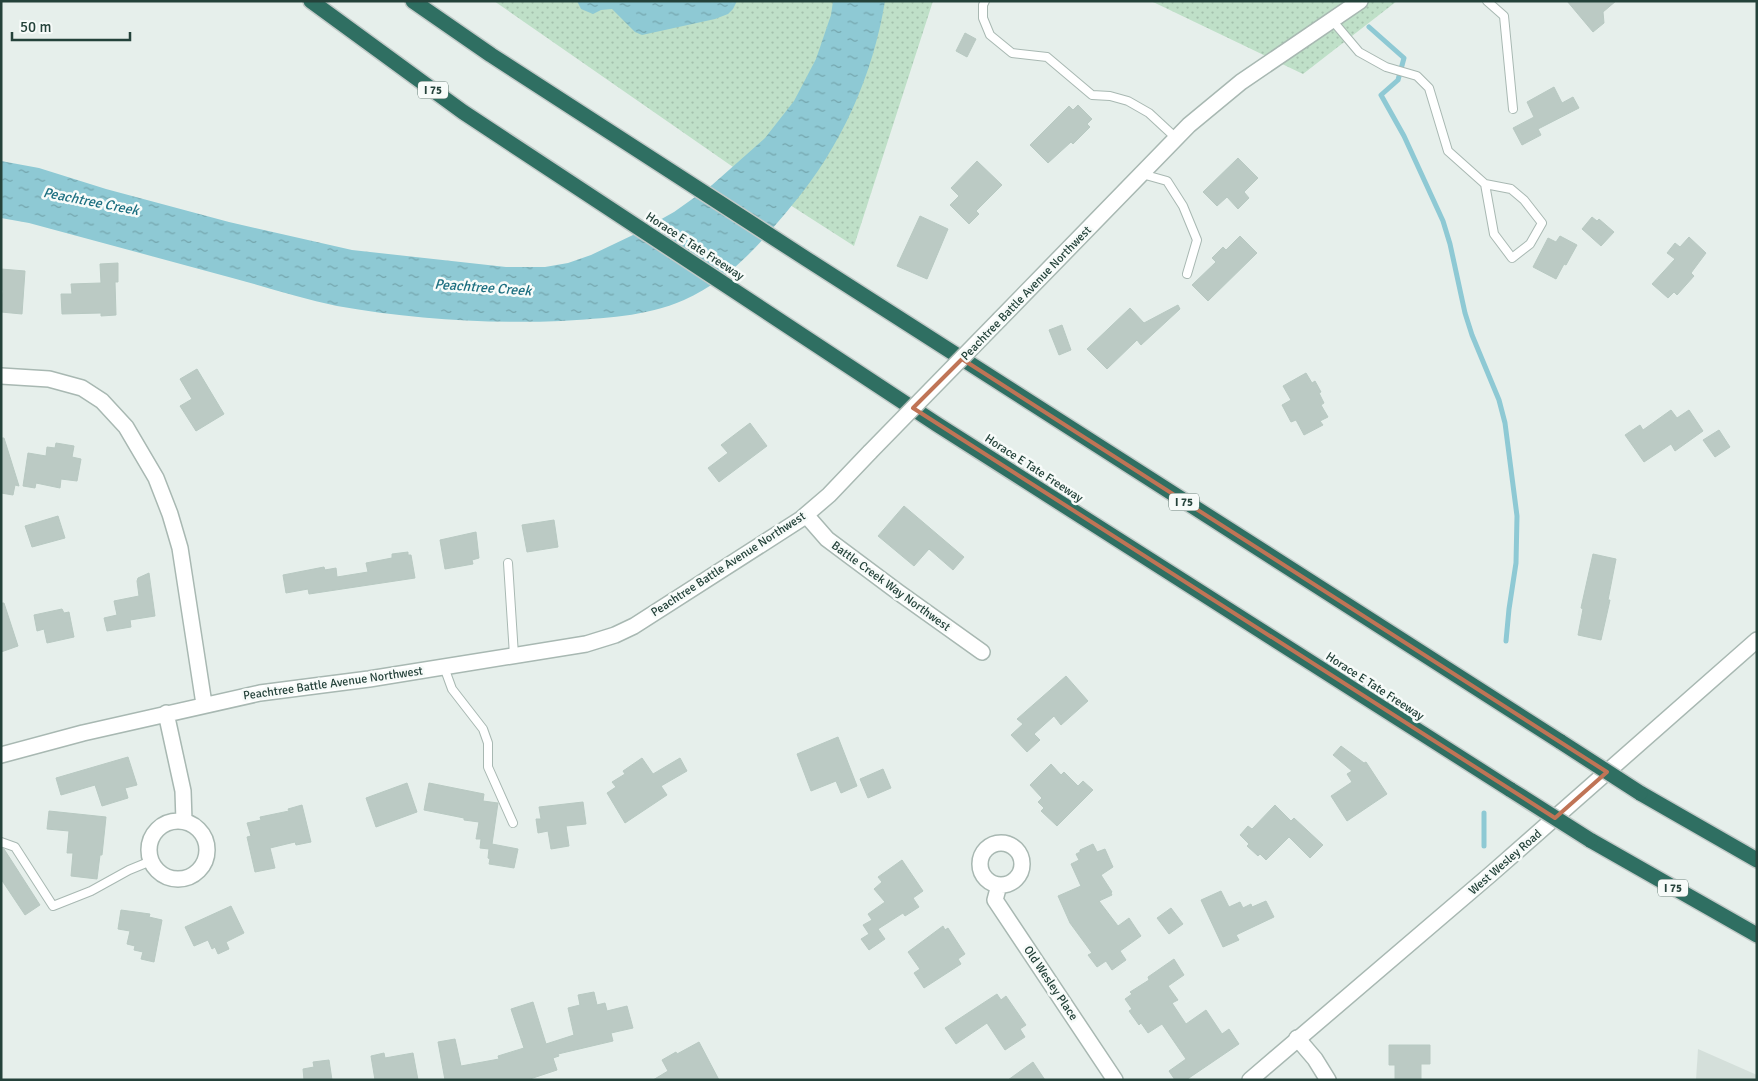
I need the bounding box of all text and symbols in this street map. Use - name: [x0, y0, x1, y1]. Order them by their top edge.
- scale bar: [12, 10, 130, 42]
- text: 50 m: [20, 18, 51, 36]
- road number: I 75: [418, 82, 448, 98]
- water label: Peachtree Creek: [42, 184, 142, 219]
- street label: Horace E Tate Freeway: [643, 209, 747, 284]
- street label: Peachtree Battle Avenue Northwest: [958, 223, 1095, 364]
- water label: Peachtree Creek: [434, 276, 534, 300]
- street label: Horace E Tate Freeway: [982, 431, 1086, 506]
- road number: I 75: [1169, 494, 1199, 511]
- street label: Peachtree Battle Avenue Northwest: [648, 509, 808, 620]
- street label: Battle Creek Way Northwest: [828, 538, 953, 635]
- street label: Horace E Tate Freeway: [1323, 649, 1427, 724]
- street label: Peachtree Battle Avenue Northwest: [242, 663, 424, 704]
- street label: West Wesley Road: [1466, 827, 1545, 898]
- road number: I 75: [1658, 880, 1688, 896]
- street label: Old Wesley Place: [1020, 943, 1081, 1023]

